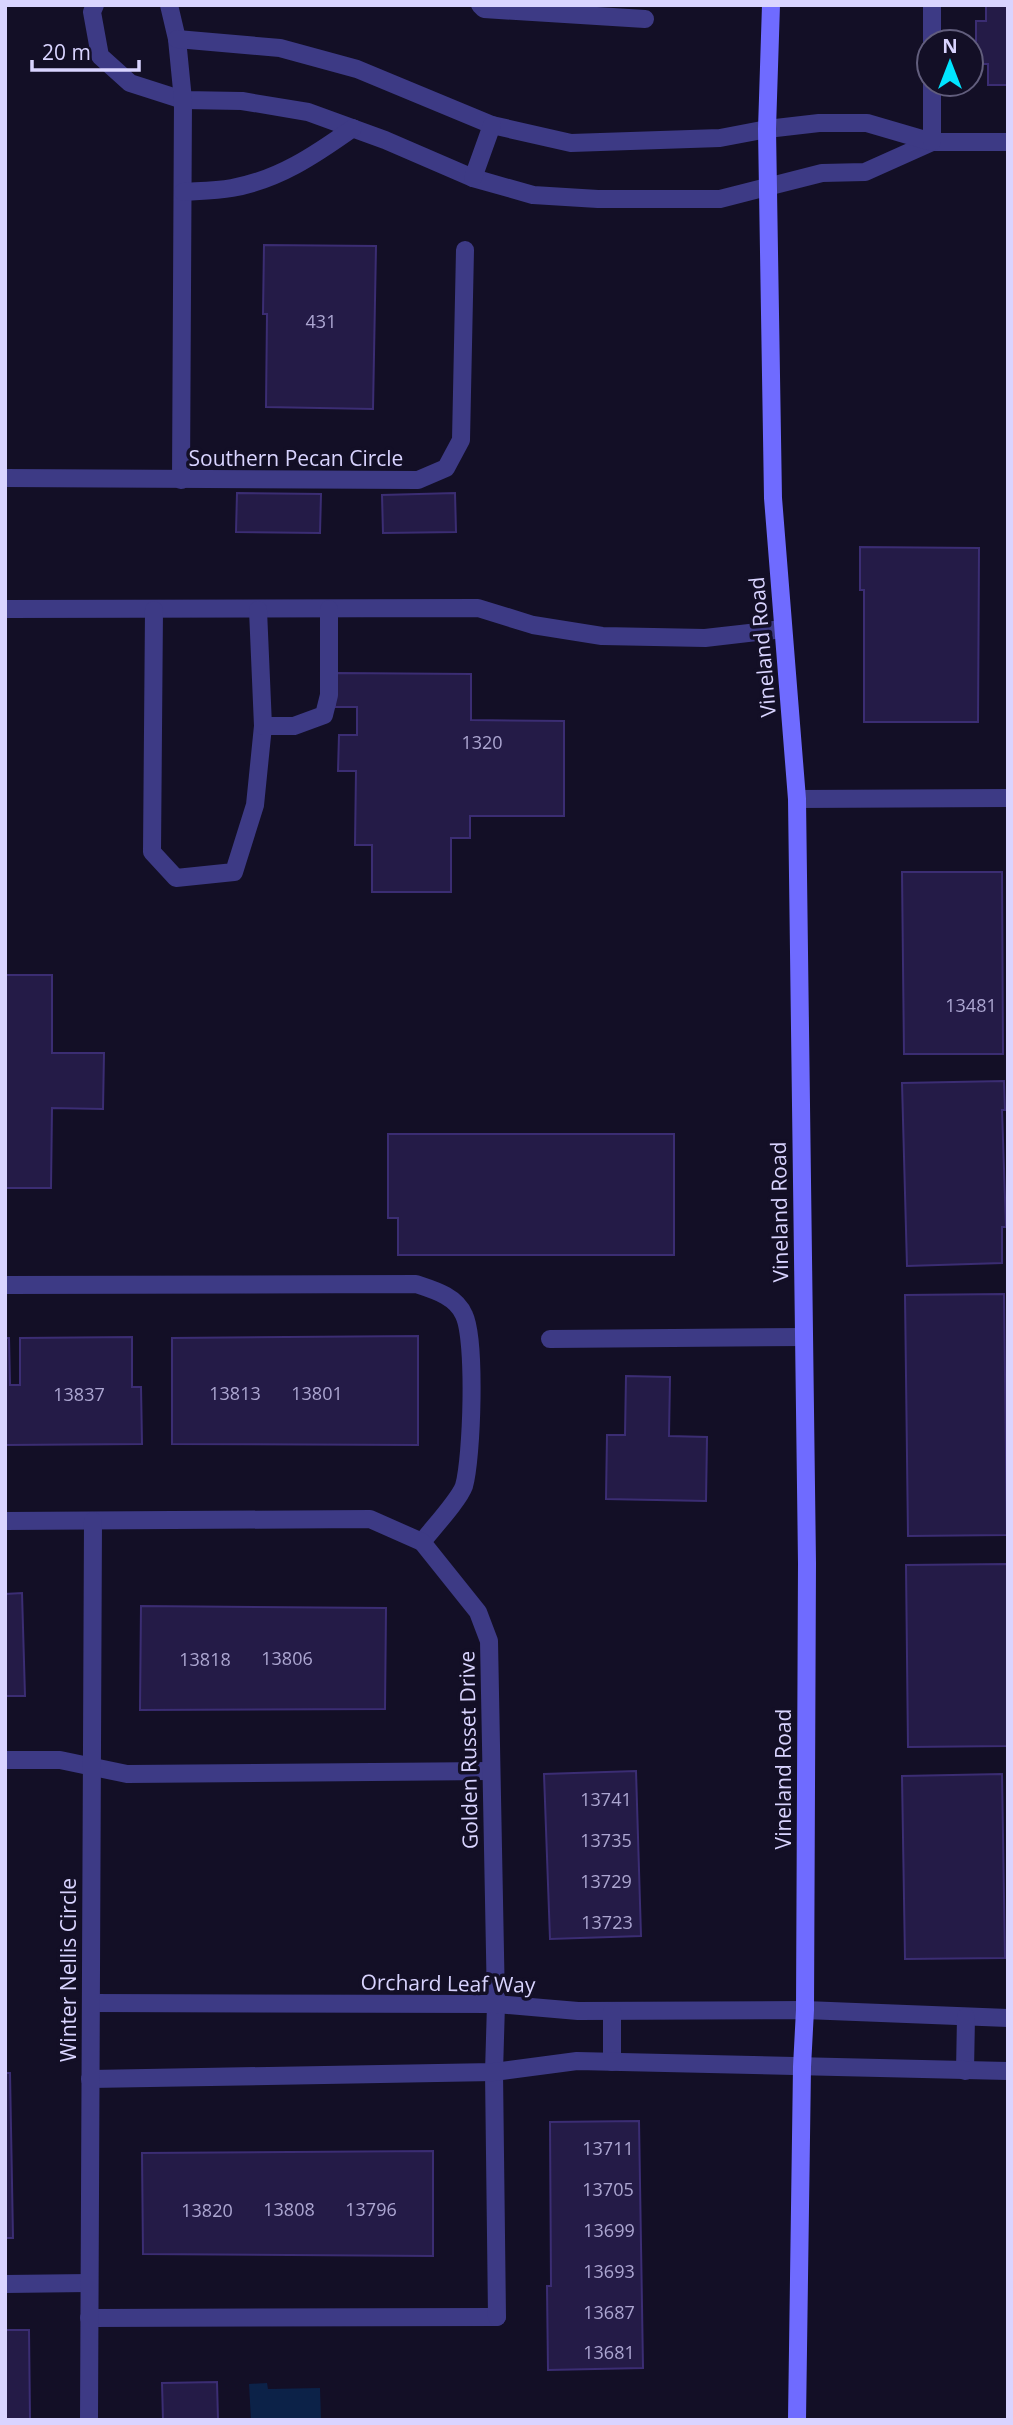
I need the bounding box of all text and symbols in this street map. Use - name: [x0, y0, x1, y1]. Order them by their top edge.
- scale bar: [32, 28, 138, 72]
- north arrow: [915, 28, 985, 98]
- text: N: [942, 33, 958, 59]
- text: 20 m: [42, 38, 91, 66]
- house number: 431: [306, 309, 336, 333]
- street label: Southern Pecan Circle: [189, 444, 403, 472]
- street label: Vineland Road: [742, 576, 782, 718]
- house number: 1320: [461, 730, 503, 754]
- house number: 13481: [945, 993, 997, 1017]
- street label: Vineland Road: [764, 1141, 794, 1283]
- house number: 13813: [209, 1381, 261, 1405]
- house number: 13801: [291, 1381, 343, 1405]
- house number: 13837: [53, 1382, 105, 1406]
- house number: 13806: [261, 1646, 313, 1670]
- house number: 13818: [179, 1647, 231, 1671]
- street label: Golden Russet Drive: [452, 1651, 484, 1849]
- street label: Vineland Road: [769, 1709, 797, 1849]
- house number: 13741: [580, 1787, 632, 1811]
- house number: 13735: [580, 1828, 632, 1852]
- house number: 13729: [580, 1869, 632, 1893]
- street label: Winter Nellis Circle: [54, 1878, 82, 2062]
- house number: 13723: [581, 1910, 633, 1934]
- street label: Orchard Leaf Way: [360, 1967, 536, 1999]
- house number: 13711: [582, 2136, 634, 2160]
- house number: 13705: [582, 2177, 634, 2201]
- house number: 13808: [263, 2197, 315, 2221]
- house number: 13796: [345, 2197, 397, 2221]
- house number: 13820: [181, 2198, 233, 2222]
- house number: 13699: [583, 2218, 635, 2242]
- house number: 13693: [583, 2259, 635, 2283]
- house number: 13687: [583, 2300, 635, 2324]
- house number: 13681: [583, 2340, 635, 2364]

